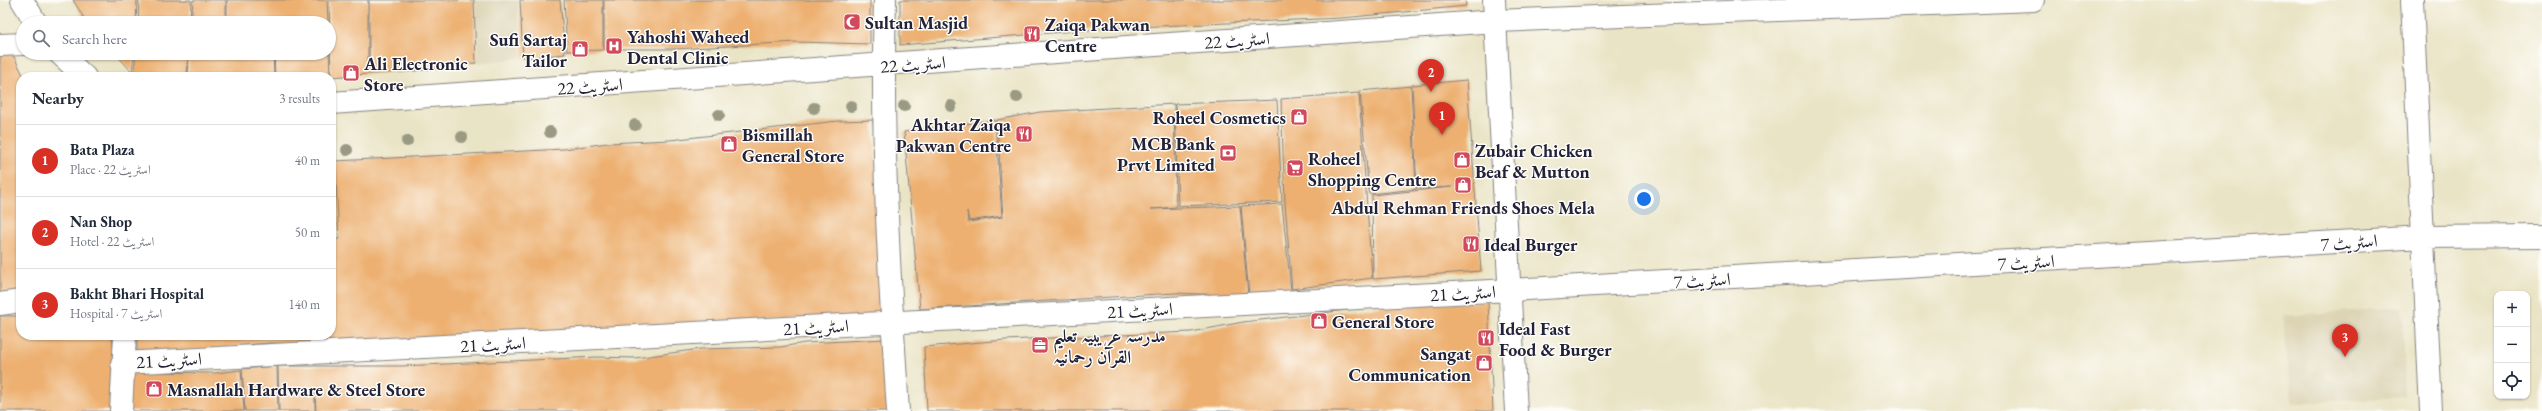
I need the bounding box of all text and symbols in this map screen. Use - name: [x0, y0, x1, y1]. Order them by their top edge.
- place label: Sultan Masjid: [865, 11, 968, 34]
- mosque icon: Sultan Masjid: [842, 12, 862, 32]
- place label: Zaiqa Pakwan Centre: [1045, 13, 1150, 57]
- search box: [16, 16, 336, 60]
- restaurant icon: Zaiqa Pakwan Centre: [1022, 24, 1042, 44]
- place label: Yahoshi Waheed Dental Clinic: [627, 25, 750, 69]
- street label: اسٹریٹ 22: [1203, 26, 1271, 55]
- icon: search: [30, 27, 52, 49]
- place label: Sufi Sartaj Tailor: [490, 28, 568, 72]
- text: Search here: [62, 29, 127, 48]
- hospital icon: Yahoshi Waheed Dental Clinic: [604, 36, 624, 56]
- shop icon: Sufi Sartaj Tailor: [570, 39, 590, 59]
- street label: اسٹریٹ 22: [879, 50, 947, 79]
- place label: Ali Electronic Store: [363, 52, 468, 96]
- pin: 2: [1418, 59, 1444, 92]
- shop icon: Ali Electronic Store: [341, 63, 361, 83]
- street label: اسٹریٹ 22: [556, 72, 624, 101]
- text: Nearby: [32, 87, 84, 109]
- text: 3 results: [279, 90, 320, 107]
- pin: 1: [1429, 102, 1455, 135]
- place label: Roheel Cosmetics: [1153, 106, 1286, 129]
- shop icon: Roheel Cosmetics: [1289, 107, 1309, 127]
- place label: Akhtar Zaiqa Pakwan Centre: [896, 113, 1011, 157]
- place label: Bismillah General Store: [742, 123, 845, 167]
- restaurant icon: Akhtar Zaiqa Pakwan Centre: [1014, 124, 1034, 144]
- place label: MCB Bank Prvt Limited: [1117, 132, 1216, 176]
- shop icon: Bismillah General Store: [719, 134, 739, 154]
- place label: Zubair Chicken Beaf & Mutton: [1475, 139, 1593, 183]
- text: Bata Plaza: [70, 140, 135, 159]
- bank icon: MCB Bank Prvt Limited: [1218, 143, 1238, 163]
- place label: Roheel Shopping Centre: [1308, 147, 1437, 191]
- shop icon: Zubair Chicken Beaf & Mutton: [1452, 150, 1472, 170]
- text: 1: [42, 152, 48, 169]
- text: 40 m: [295, 152, 320, 169]
- supermarket icon: Roheel Shopping Centre: [1285, 158, 1305, 178]
- text: Place · اسٹریٹ 22: [70, 161, 151, 178]
- shop icon: Abdul Rehman Friends Shoes Mela: [1453, 175, 1473, 195]
- your location: [1634, 189, 1654, 209]
- place label: Abdul Rehman Friends Shoes Mela: [1330, 196, 1595, 219]
- text: Nan Shop: [70, 212, 132, 231]
- text: 2: [42, 224, 48, 241]
- text: 50 m: [295, 224, 320, 241]
- street label: اسٹریٹ 7: [2320, 229, 2378, 256]
- text: Hotel · اسٹریٹ 22: [70, 233, 154, 250]
- place label: Ideal Burger: [1484, 233, 1578, 256]
- restaurant icon: Ideal Burger: [1461, 234, 1481, 254]
- street label: اسٹریٹ 7: [1997, 249, 2055, 276]
- street label: اسٹریٹ 7: [1673, 267, 1731, 294]
- street label: اسٹریٹ 21: [1430, 280, 1496, 307]
- text: Bakht Bhari Hospital: [70, 284, 204, 303]
- map controls: [2494, 291, 2530, 399]
- button: +: [2494, 291, 2530, 327]
- text: 3: [42, 296, 48, 313]
- text: 140 m: [289, 296, 320, 313]
- street label: اسٹریٹ 21: [1107, 297, 1173, 324]
- text: Hospital · اسٹریٹ 7: [70, 305, 162, 322]
- place label: General Store: [1332, 310, 1435, 333]
- shop icon: General Store: [1309, 311, 1329, 331]
- street label: اسٹریٹ 21: [783, 314, 849, 341]
- place label: Ideal Fast Food & Burger: [1499, 317, 1612, 361]
- place label: مدرسہ عریبیہ تعلیم القرآن رحمانیہ: [1053, 324, 1166, 369]
- pin: 3: [2332, 324, 2358, 357]
- button: −: [2494, 327, 2530, 363]
- restaurant icon: Ideal Fast Food & Burger: [1476, 328, 1496, 348]
- street label: اسٹریٹ 21: [460, 331, 526, 358]
- office icon: مدرسہ عریبیہ تعلیم القرآن رحمانیہ: [1030, 335, 1050, 355]
- place label: Sangat Communication: [1348, 342, 1471, 386]
- street label: اسٹریٹ 21: [136, 347, 202, 374]
- shop icon: Sangat Communication: [1474, 353, 1494, 373]
- button: locate: [2494, 363, 2530, 399]
- place label: Masnallah Hardware & Steel Store: [167, 378, 426, 401]
- shop icon: Masnallah Hardware & Steel Store: [144, 379, 164, 399]

